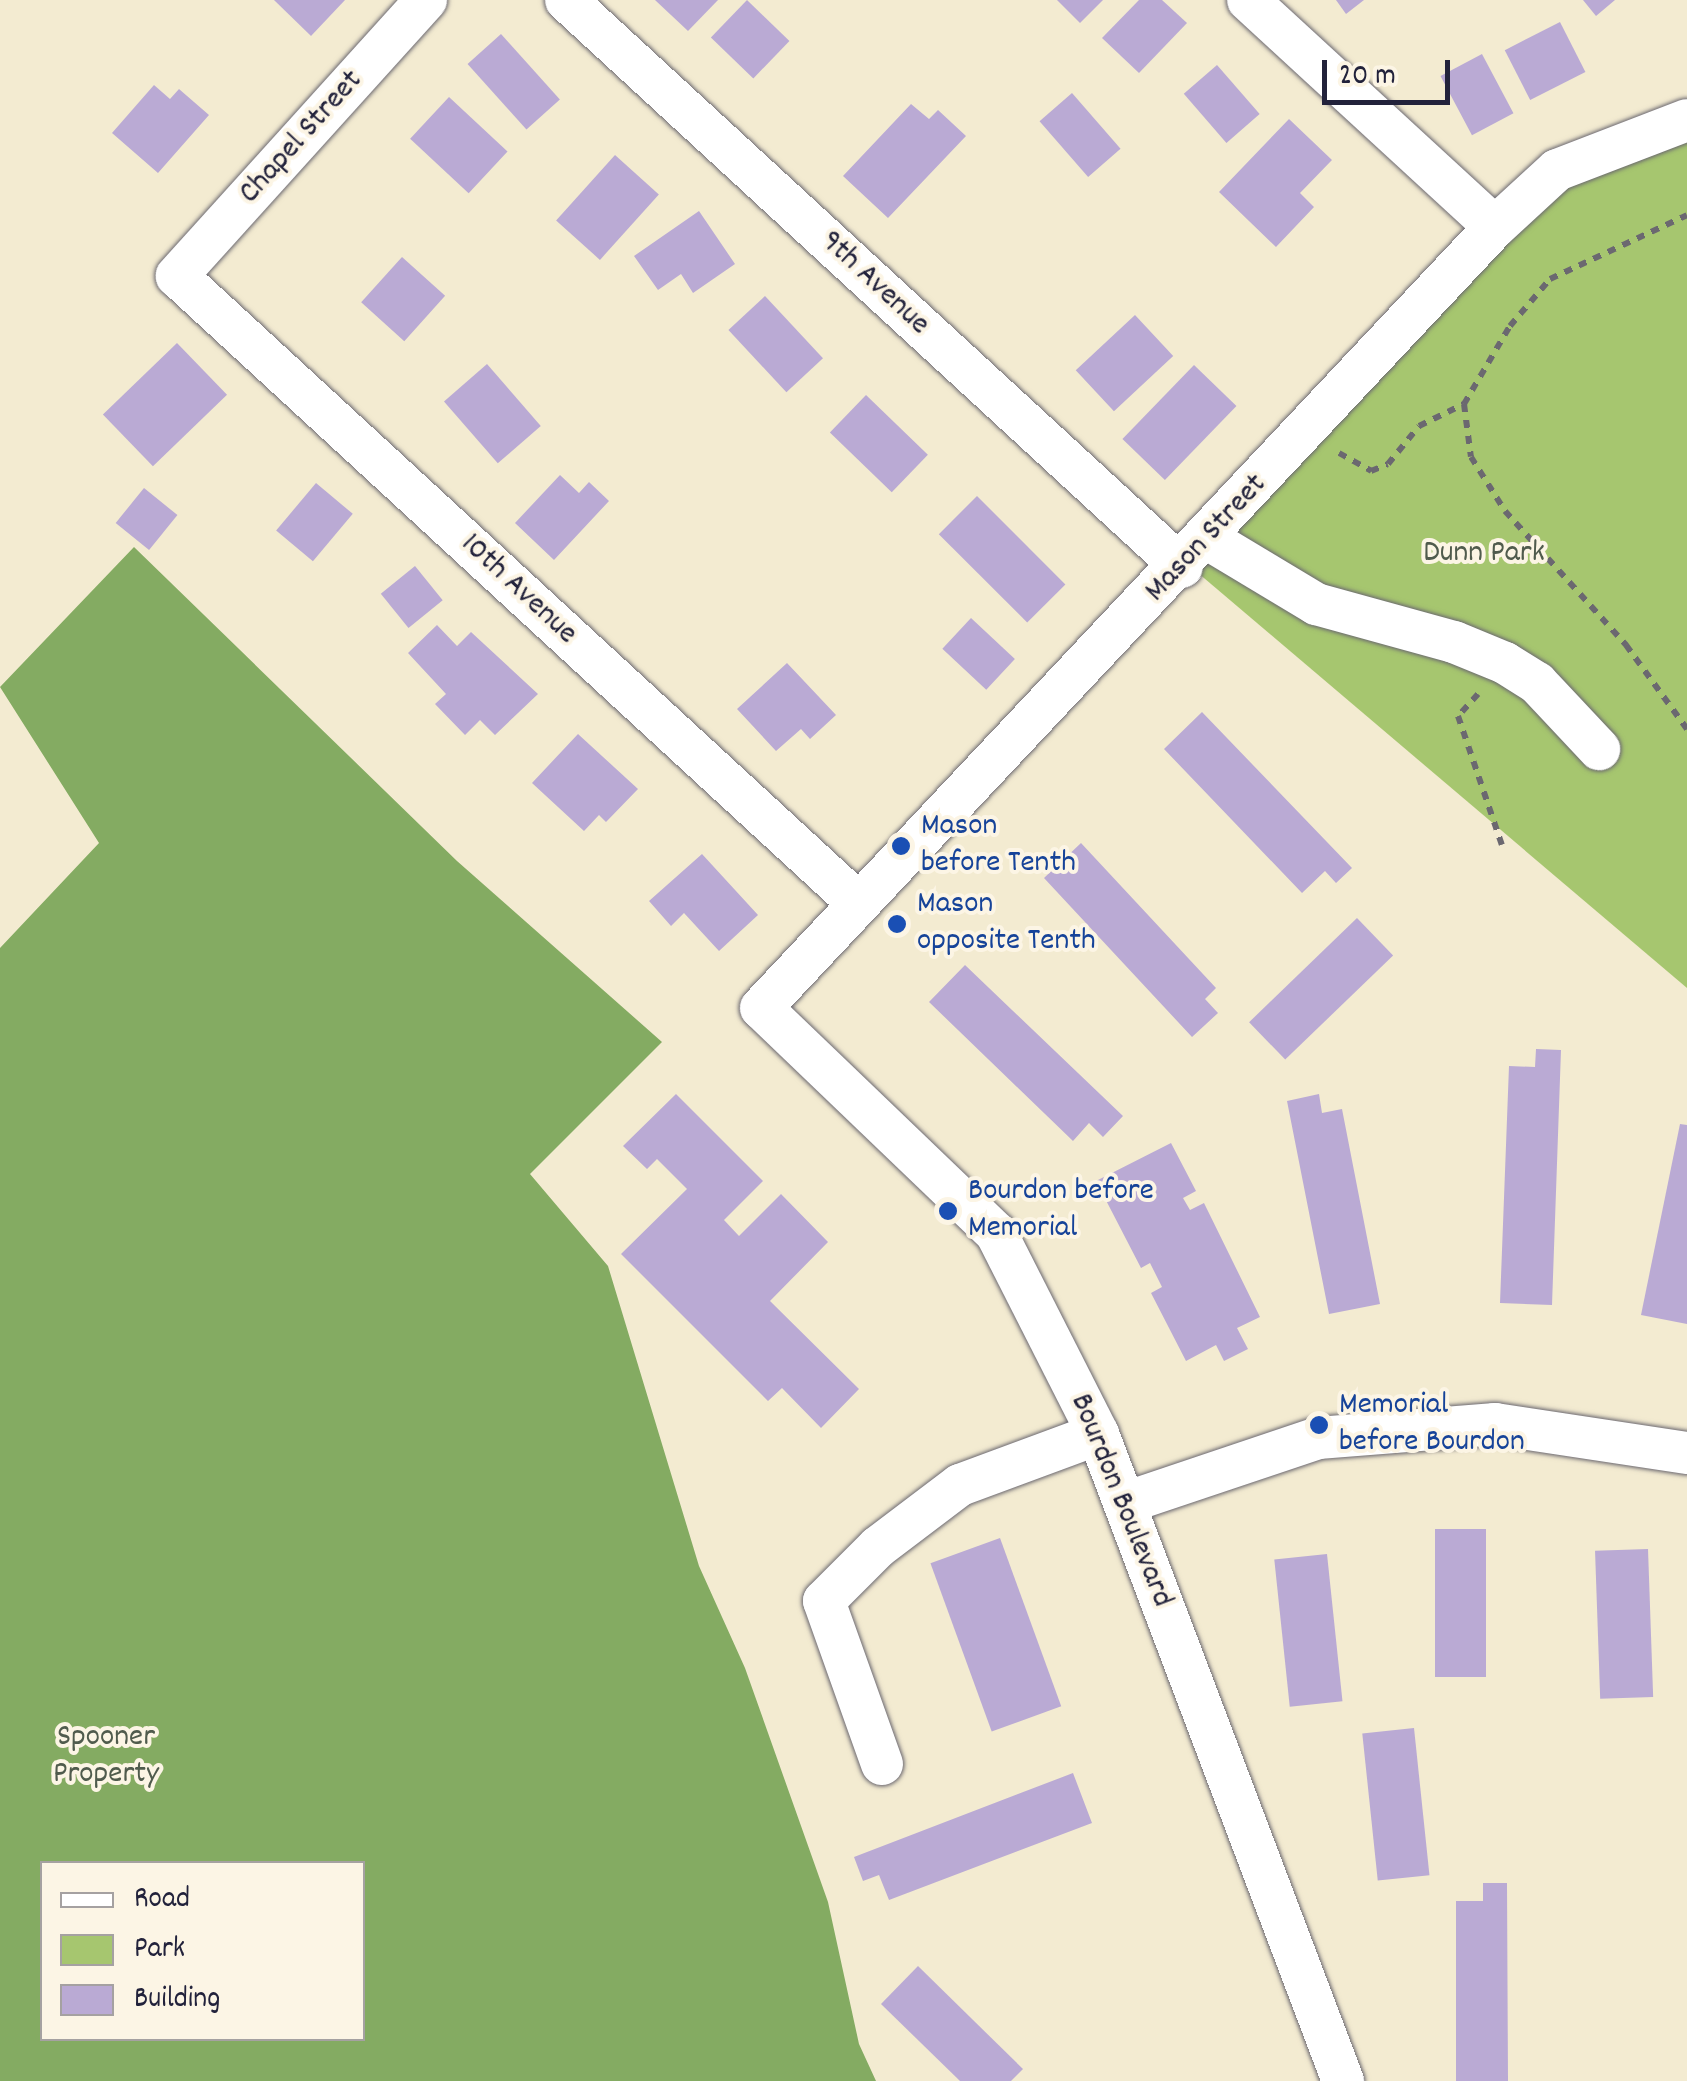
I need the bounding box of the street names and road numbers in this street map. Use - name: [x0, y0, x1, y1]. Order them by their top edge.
- street label: Chapel Street: [232, 63, 372, 213]
- street label: 9th Avenue: [811, 224, 937, 344]
- street label: Mason Street: [1138, 467, 1276, 611]
- street label: 10th Avenue: [452, 526, 584, 654]
- street label: Bourdon Boulevard: [1060, 1389, 1180, 1613]

